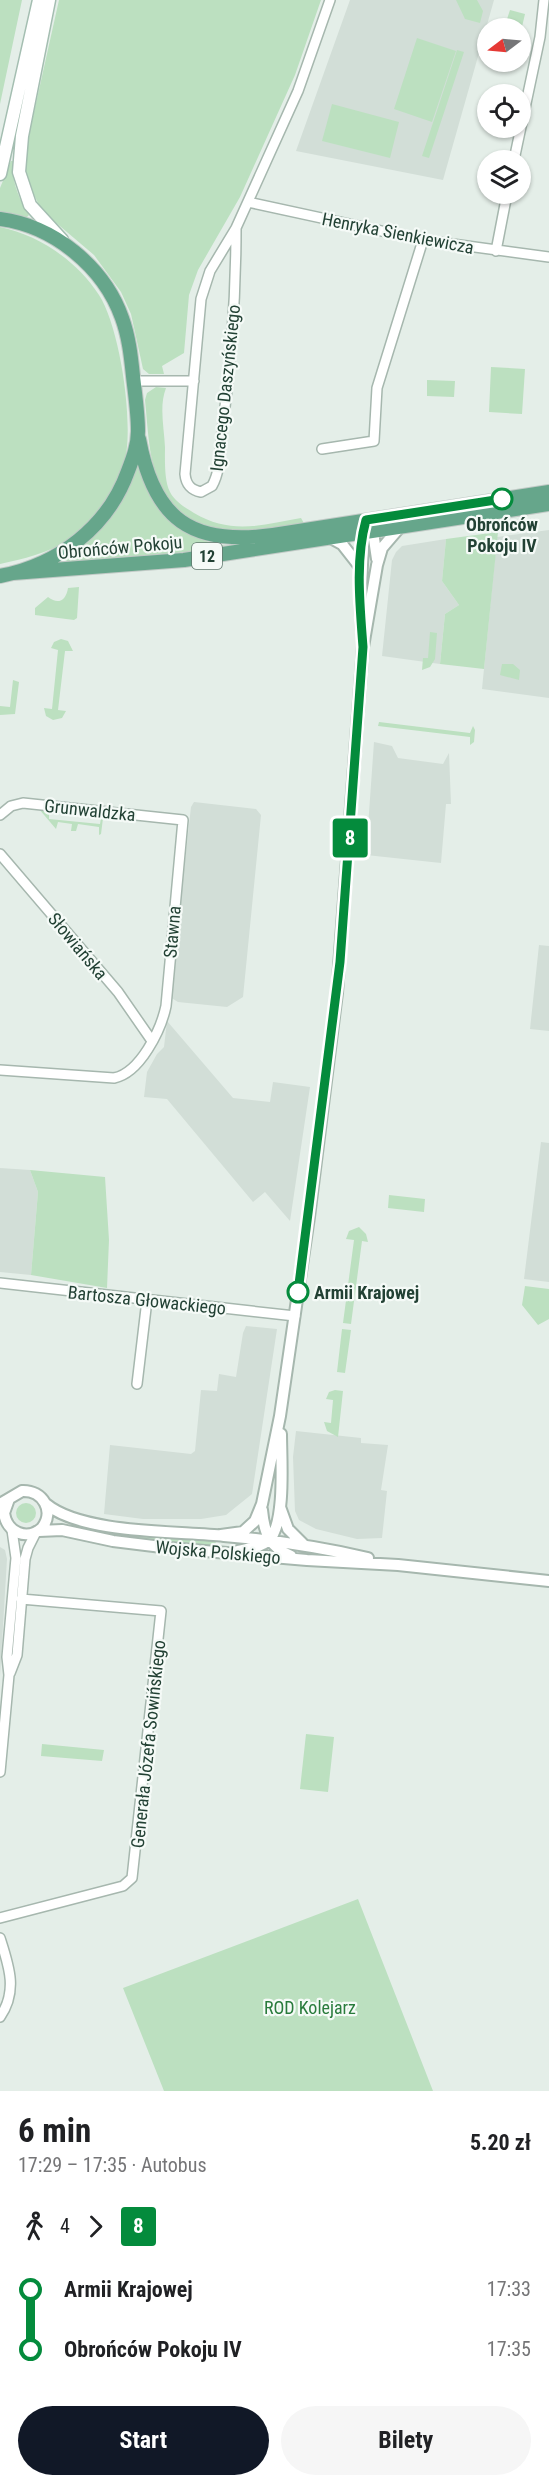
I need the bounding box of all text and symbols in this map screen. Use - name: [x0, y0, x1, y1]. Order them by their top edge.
- north arrow: [477, 18, 531, 72]
- map controls: [477, 18, 531, 204]
- button: locate: [477, 84, 531, 138]
- button: layers: [477, 150, 531, 204]
- street label: Henryka Sienkiewicza: [320, 208, 476, 258]
- street label: Ignacego Daszyńskiego: [206, 304, 244, 472]
- marker: Obrońców Pokoju IV: [491, 488, 513, 510]
- place label: Obrońców Pokoju IV: [466, 514, 539, 556]
- street label: Obrońców Pokoju: [57, 531, 183, 563]
- road number: 12: [192, 543, 222, 569]
- street label: Grunwaldzka: [43, 795, 137, 825]
- line badge: 8: [330, 818, 370, 858]
- text: 8: [345, 826, 355, 850]
- street label: Stawna: [159, 905, 185, 959]
- street label: Słowiańska: [44, 908, 112, 984]
- street label: Bartosza Głowackiego: [67, 1281, 227, 1319]
- marker: Armii Krajowej: [287, 1281, 309, 1303]
- place label: Armii Krajowej: [314, 1282, 419, 1303]
- street label: Wojska Polskiego: [155, 1536, 281, 1568]
- street label: Generała Józefa Sowińskiego: [127, 1639, 169, 1849]
- park label: ROD Kolejarz: [264, 1997, 356, 2018]
- text: 6 min: [18, 2111, 91, 2150]
- text: 5.20 zł: [470, 2130, 531, 2155]
- text: 17:29 – 17:35 · Autobus: [18, 2153, 207, 2177]
- icon: walk: [18, 2210, 51, 2243]
- icon: forward: [79, 2210, 112, 2243]
- text: 4: [60, 2214, 70, 2238]
- text: 8: [133, 2214, 144, 2238]
- text: Armii Krajowej: [64, 2277, 193, 2302]
- text: 17:33: [487, 2277, 531, 2301]
- text: Obrońców Pokoju IV: [64, 2337, 242, 2362]
- text: 17:35: [487, 2337, 531, 2361]
- button: Start: [18, 2406, 269, 2475]
- button: Bilety: [281, 2406, 531, 2475]

